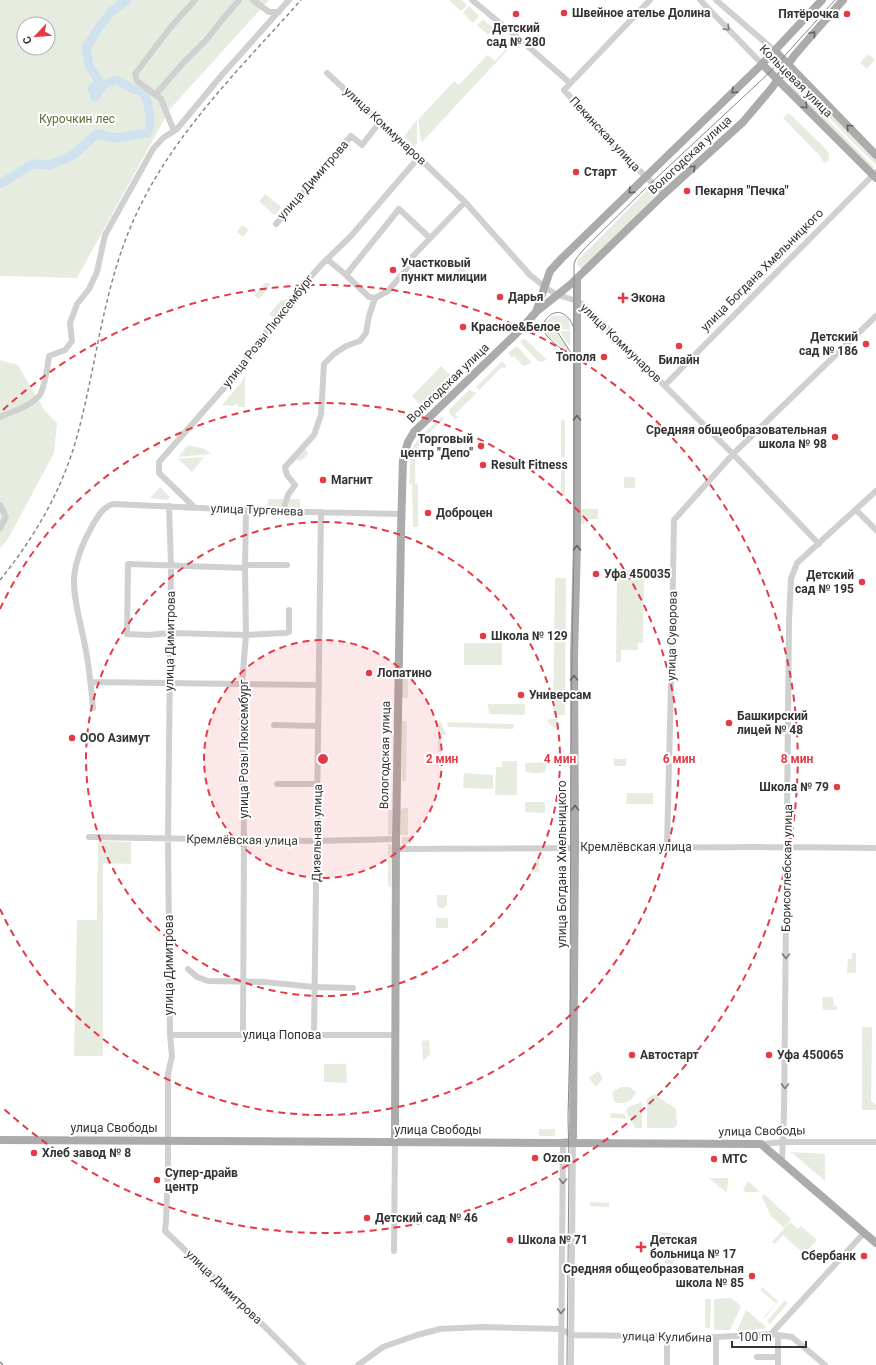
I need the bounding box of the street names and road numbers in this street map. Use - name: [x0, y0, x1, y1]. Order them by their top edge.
- street label: Кольцевая улица: [757, 42, 835, 120]
- street label: улица Коммунаров: [341, 84, 429, 168]
- street label: Пекинская улица: [567, 94, 643, 174]
- street label: Вологодская улица: [646, 113, 734, 197]
- street label: улица Димитрова: [275, 138, 351, 222]
- street label: улица Богдана Хмельницкого: [698, 206, 826, 334]
- street label: улица Розы Люксембург: [220, 272, 316, 390]
- street label: улица Коммунаров: [577, 301, 665, 386]
- street label: Вологодская улица: [404, 340, 492, 426]
- street label: улица Тургенева: [210, 501, 304, 519]
- street label: улица Димитрова: [162, 591, 178, 691]
- street label: улица Суворова: [664, 591, 680, 681]
- street label: улица Розы Люксембург: [237, 680, 251, 818]
- street label: Вологодская улица: [377, 701, 393, 809]
- street label: улица Богдана Хмельницкого: [555, 780, 569, 948]
- street label: Дизельная улица: [309, 784, 325, 882]
- street label: Борисоглебская улица: [779, 804, 795, 932]
- street label: Кремлёвская улица: [186, 832, 298, 848]
- street label: Кремлёвская улица: [580, 840, 692, 854]
- street label: улица Димитрова: [162, 915, 176, 1015]
- street label: улица Попова: [243, 1028, 321, 1042]
- street label: улица Свободы: [70, 1121, 158, 1135]
- street label: улица Свободы: [394, 1123, 482, 1137]
- street label: улица Свободы: [718, 1123, 806, 1139]
- street label: улица Димитрова: [183, 1247, 265, 1327]
- street label: улица Кулибина: [622, 1329, 712, 1345]

